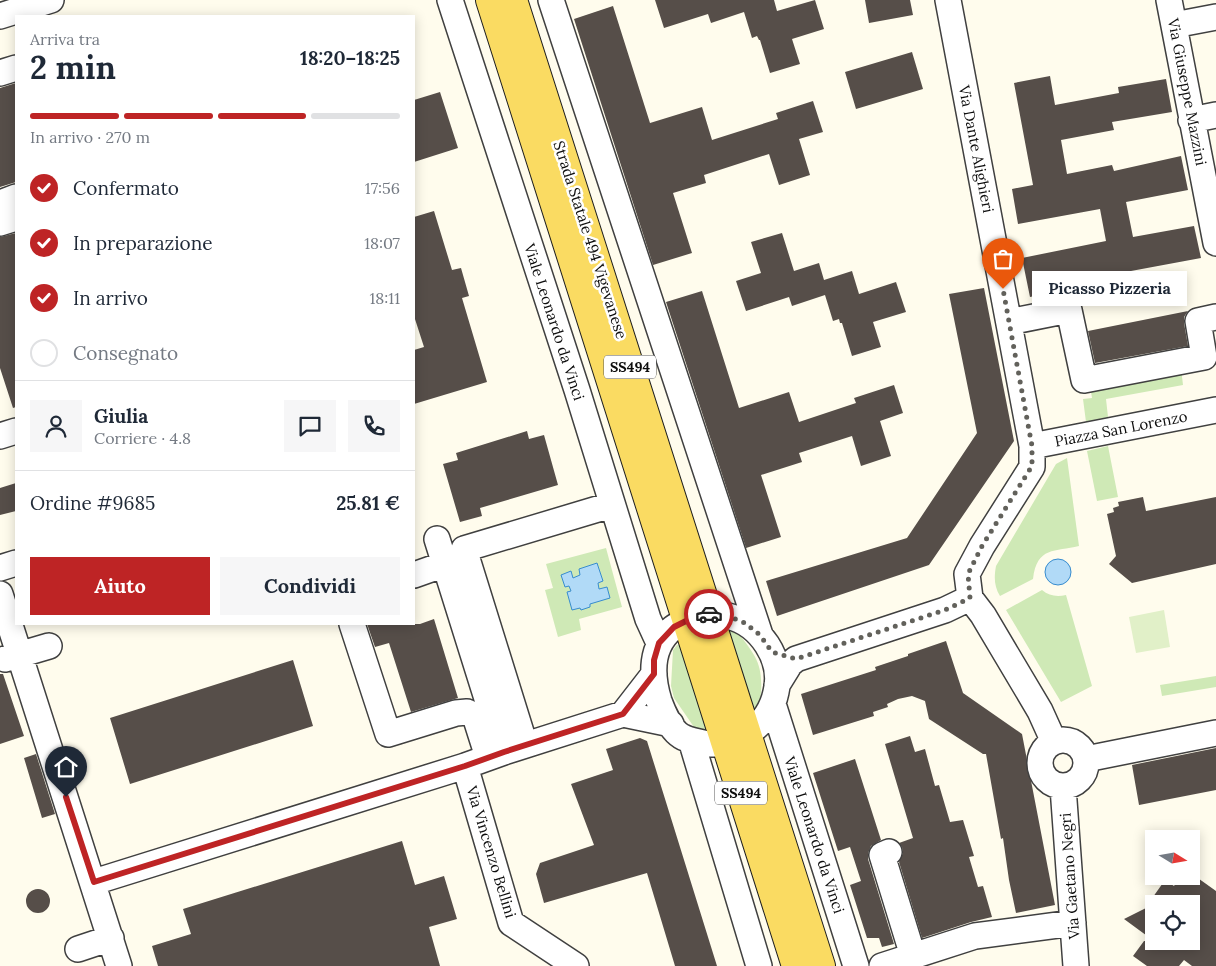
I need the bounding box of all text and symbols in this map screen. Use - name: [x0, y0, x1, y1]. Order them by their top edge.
- street label: Via Giuseppe Mazzini: [1164, 16, 1211, 167]
- text: Arriva tra: [30, 29, 100, 49]
- text: 18:20–18:25: [300, 46, 400, 70]
- text: 2 min: [30, 47, 116, 88]
- street label: Via Dante Alighieri: [955, 83, 998, 214]
- text: In arrivo · 270 m: [30, 127, 150, 147]
- street label: Strada Statale 494 Vigevanese: [549, 138, 632, 341]
- icon: check: [30, 174, 58, 202]
- text: Confermato: [73, 176, 179, 200]
- text: 17:56: [365, 178, 400, 198]
- icon: check: [30, 229, 58, 257]
- text: In preparazione: [73, 231, 213, 255]
- text: 18:07: [364, 233, 400, 253]
- pin: [982, 238, 1024, 289]
- street label: Viale Leonardo da Vinci: [520, 240, 589, 403]
- icon: bag: [989, 245, 1017, 273]
- callout: Picasso Pizzeria: [1033, 272, 1188, 306]
- text: Picasso Pizzeria: [1048, 278, 1171, 298]
- icon: check: [30, 284, 58, 312]
- text: In arrivo: [73, 286, 148, 310]
- text: 18:11: [370, 288, 400, 308]
- text: Consegnato: [73, 341, 178, 365]
- road number: SS494: [604, 356, 656, 378]
- button: person: [30, 400, 82, 452]
- button: chat: [284, 400, 336, 452]
- button: phone: [348, 400, 400, 452]
- text: Giulia: [94, 404, 148, 428]
- street label: Piazza San Lorenzo: [1053, 406, 1189, 451]
- text: Corriere · 4.8: [94, 428, 191, 448]
- text: Ordine #9685: [30, 491, 155, 515]
- text: 25.81 €: [336, 491, 400, 515]
- button: Aiuto: [30, 557, 210, 615]
- button: Condividi: [220, 557, 400, 615]
- courier: [684, 589, 734, 639]
- icon: car: [695, 600, 723, 628]
- pin: [45, 746, 87, 797]
- icon: home: [52, 753, 80, 781]
- street label: Viale Leonardo da Vinci: [780, 753, 849, 916]
- road number: SS494: [715, 781, 767, 804]
- street label: Via Vincenzo Bellini: [462, 783, 521, 920]
- street label: Via Gaetano Negri: [1056, 812, 1083, 941]
- north arrow: [1145, 830, 1200, 885]
- map controls: [1145, 830, 1200, 950]
- button: locate: [1145, 895, 1200, 950]

